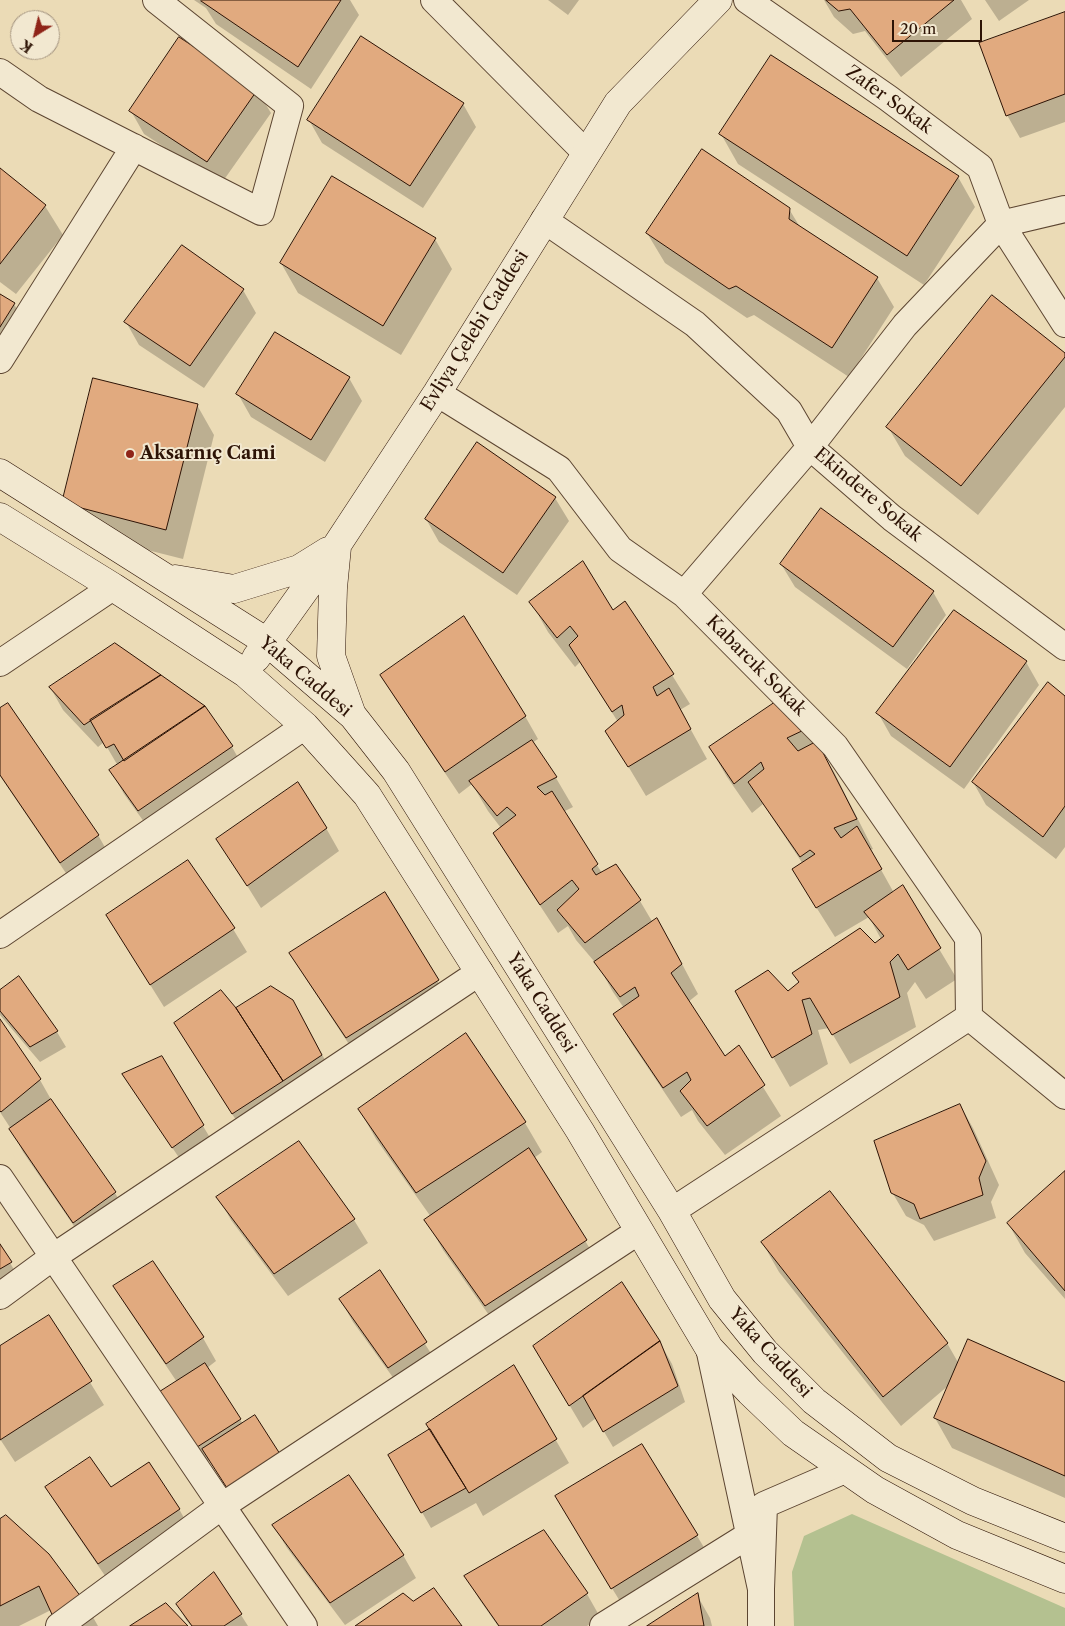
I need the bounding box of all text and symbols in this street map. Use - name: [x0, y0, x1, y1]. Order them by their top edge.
- north arrow: [10, 10, 60, 60]
- scale bar: [895, 10, 985, 42]
- text: 20 m: [900, 19, 936, 38]
- text: K: [17, 36, 37, 57]
- street label: Zafer Sokak: [841, 61, 937, 139]
- street label: Evliya Çelebi Caddesi: [417, 247, 533, 415]
- place label: Aksarnıç Cami: [140, 443, 276, 465]
- street label: Ekindere Sokak: [810, 443, 926, 547]
- marker: Aksarnıç Cami: [124, 448, 136, 460]
- street label: Kabarcık Sokak: [701, 611, 811, 721]
- street label: Yaka Caddesi: [255, 632, 355, 722]
- street label: Yaka Caddesi: [502, 949, 580, 1057]
- street label: Yaka Caddesi: [724, 1304, 816, 1402]

